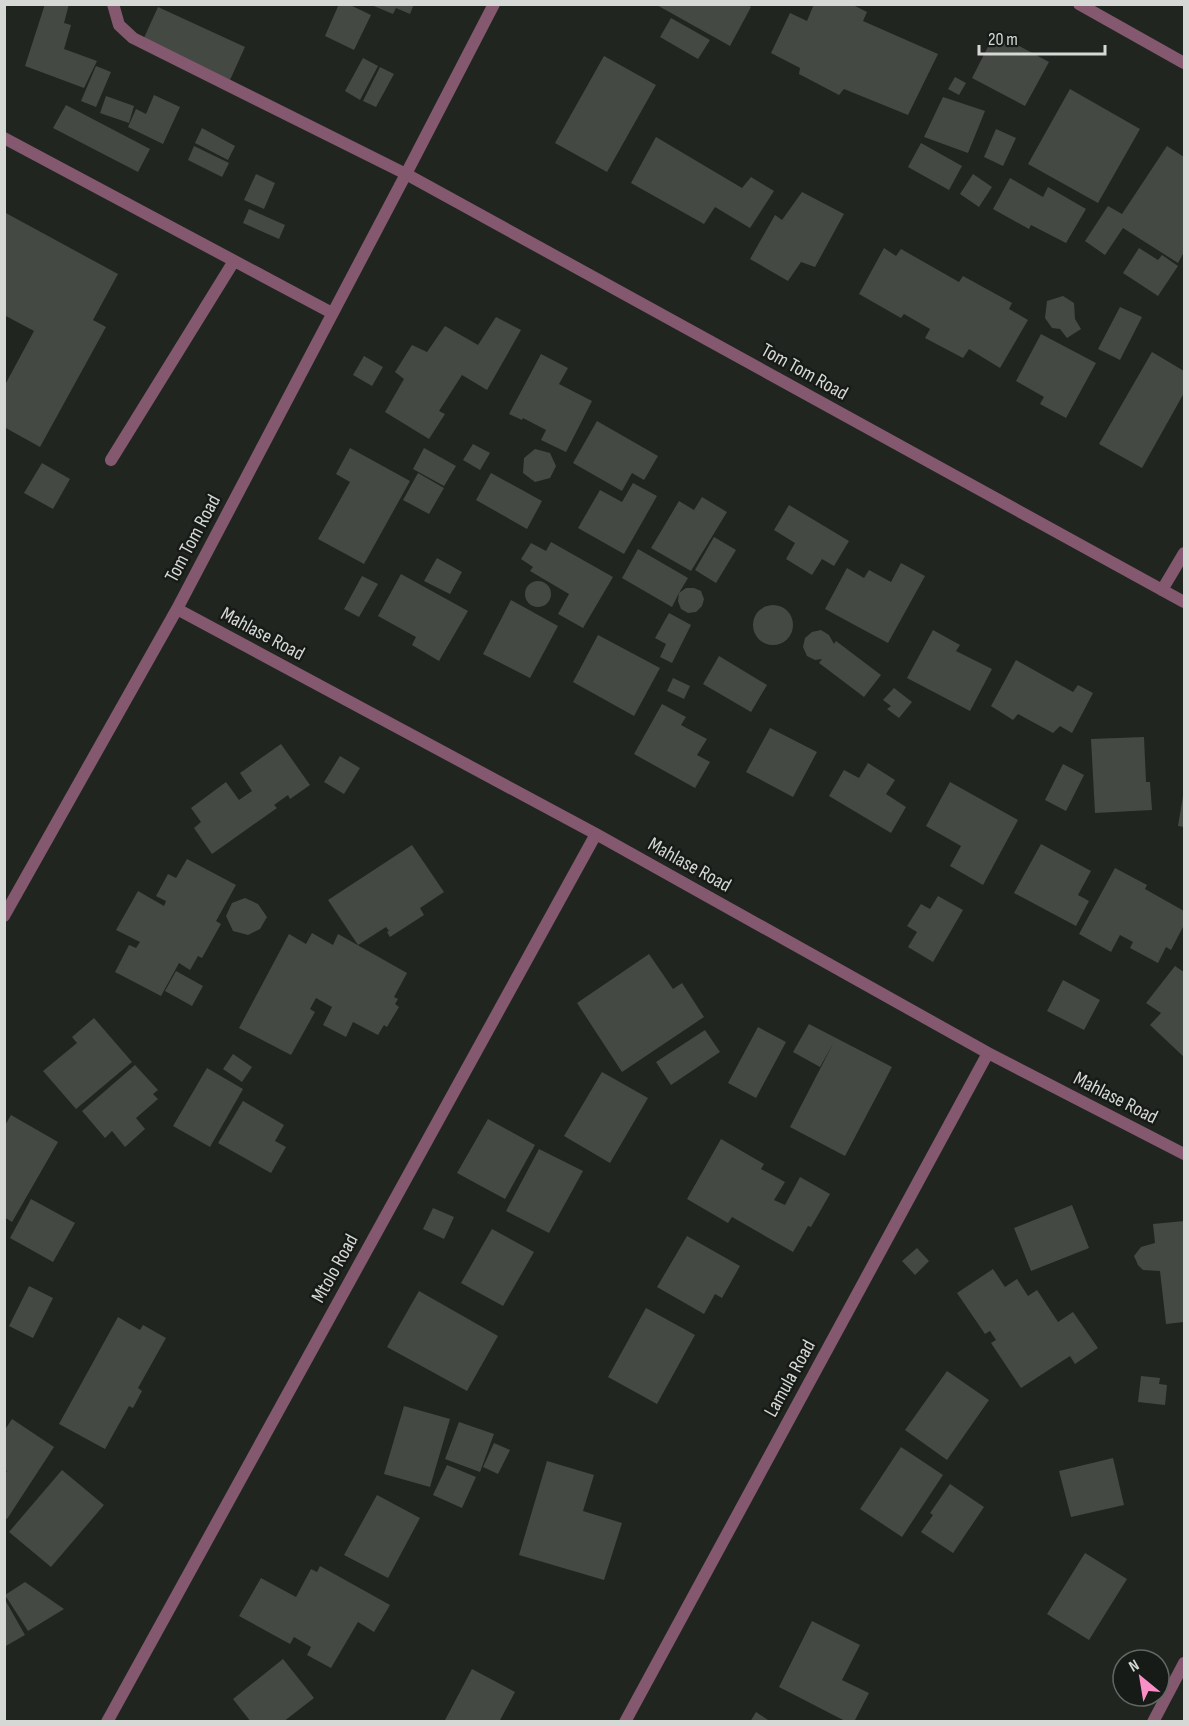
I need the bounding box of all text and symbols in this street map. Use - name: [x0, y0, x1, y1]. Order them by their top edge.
- scale bar: [979, 18, 1105, 56]
- text: 20 m: [988, 29, 1018, 50]
- street label: Tom Tom Road: [757, 338, 852, 406]
- street label: Tom Tom Road: [160, 491, 226, 586]
- street label: Mahlase Road: [217, 602, 308, 666]
- street label: Mahlase Road: [644, 832, 735, 897]
- street label: Mahlase Road: [1069, 1066, 1162, 1129]
- street label: Mtolo Road: [306, 1230, 363, 1307]
- street label: Lamula Road: [759, 1336, 821, 1421]
- north arrow: [1111, 1648, 1171, 1708]
- text: N: [1126, 1656, 1143, 1677]

